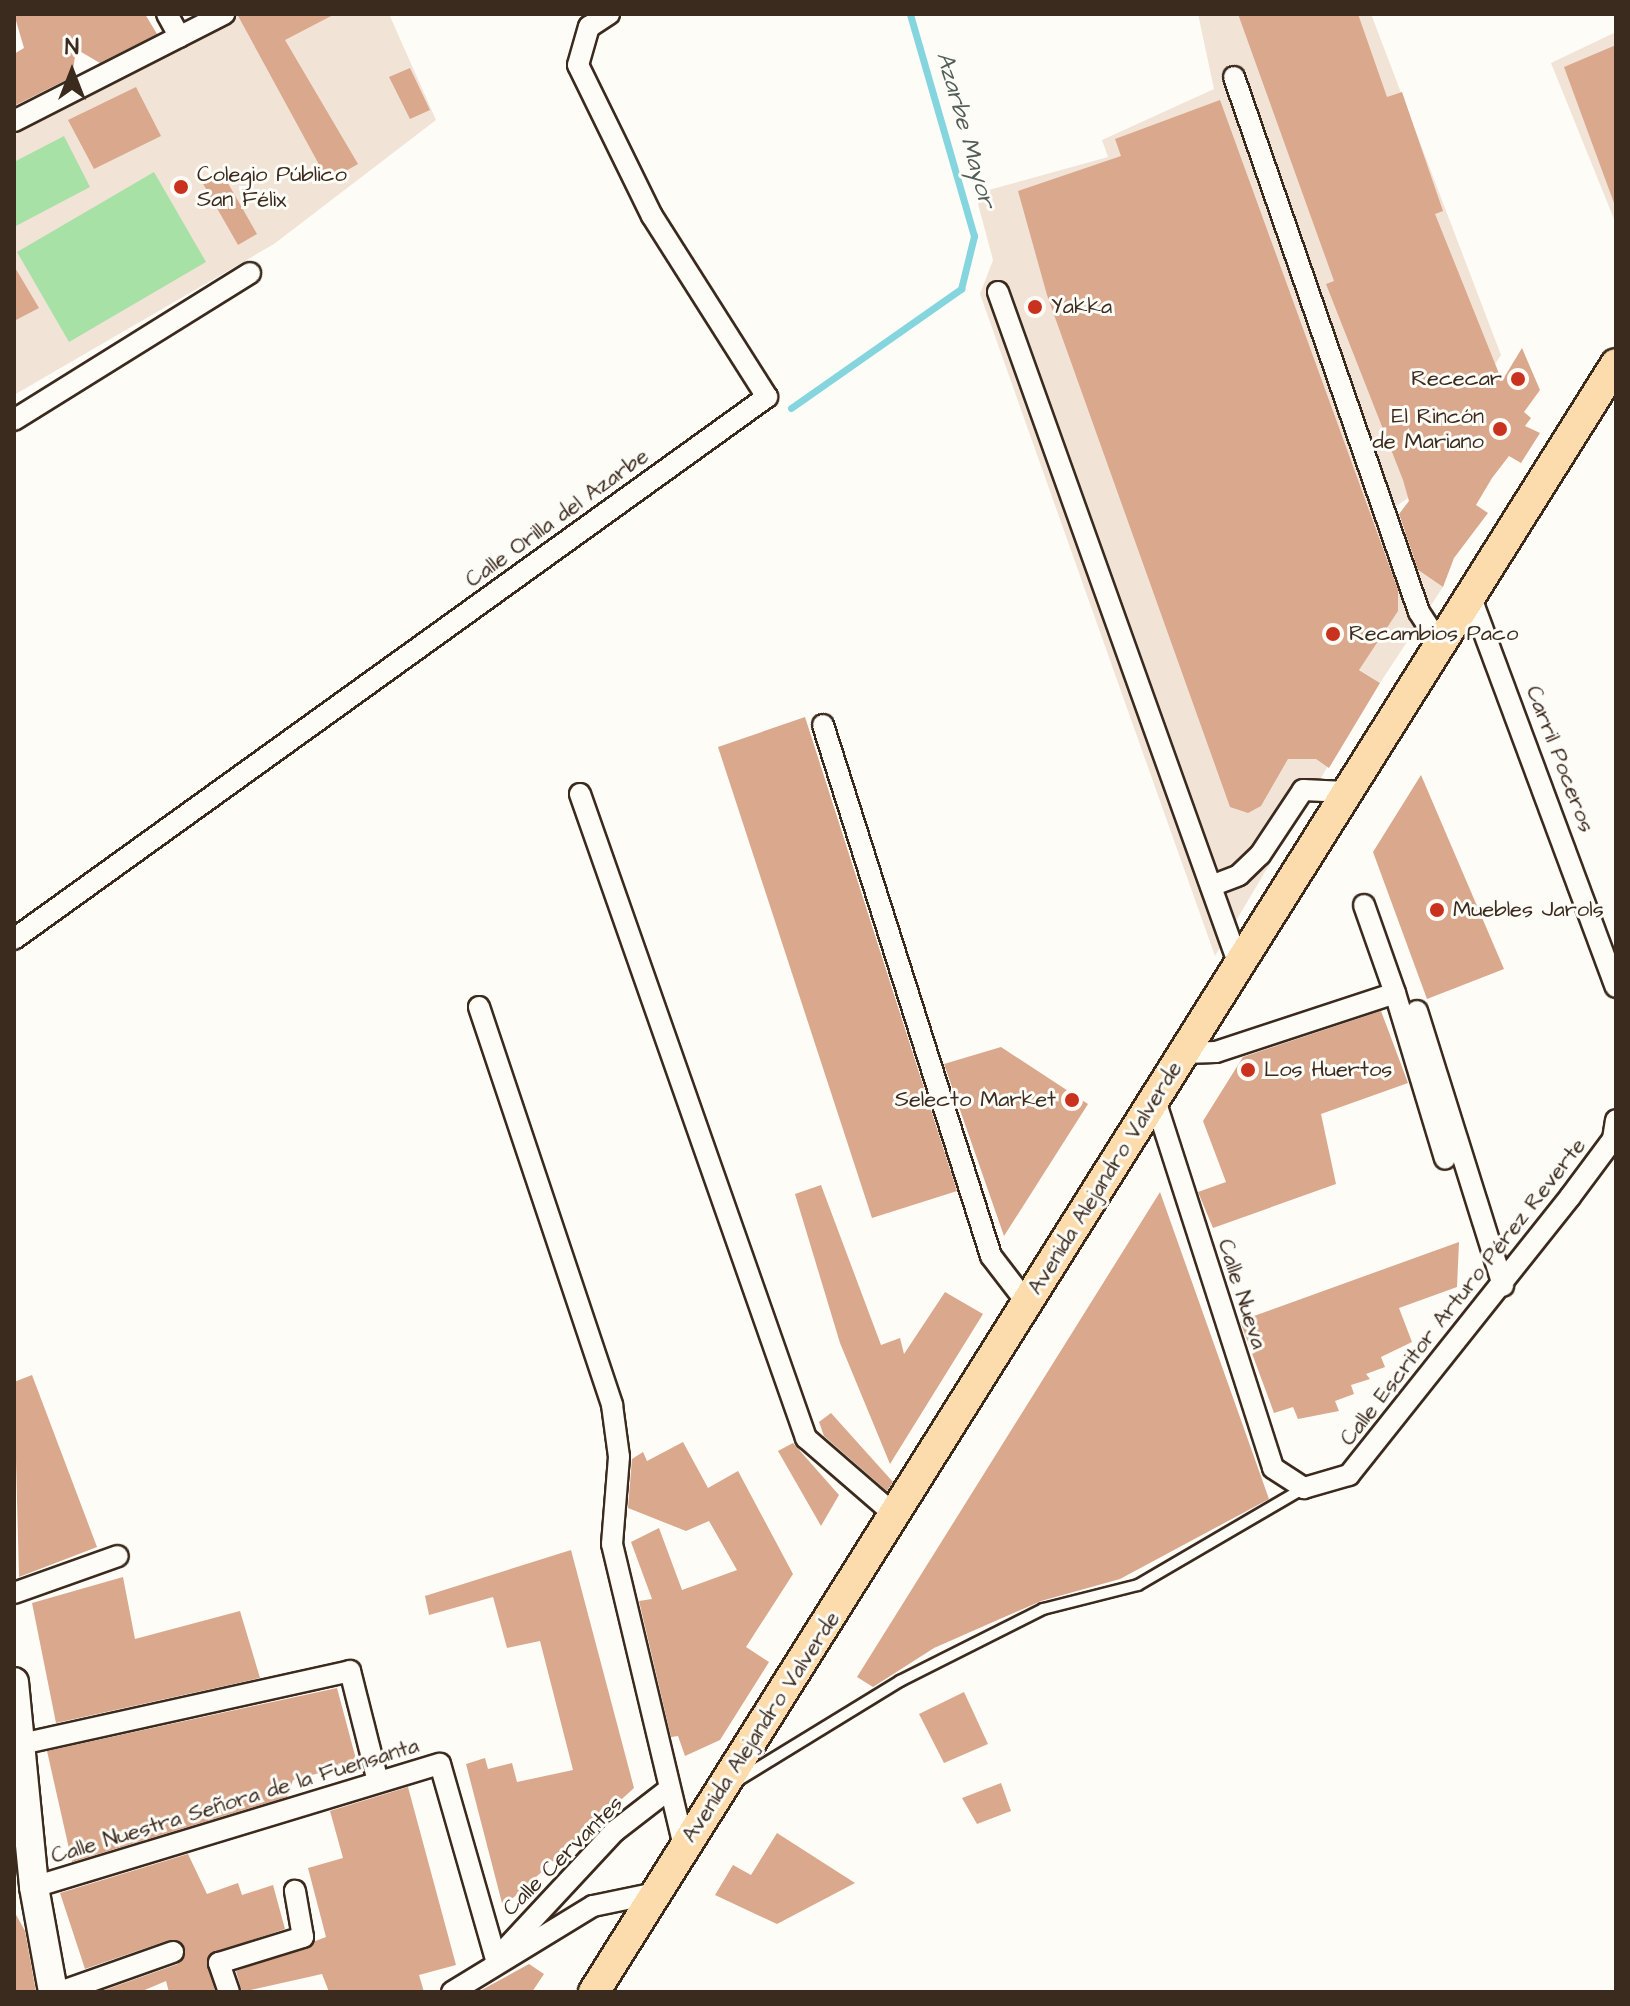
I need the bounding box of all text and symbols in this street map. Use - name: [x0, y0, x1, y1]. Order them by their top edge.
- north arrow: [32, 32, 112, 112]
- text: N: [65, 32, 79, 63]
- water label: Azarbe Mayor: [929, 49, 1001, 211]
- place label: Colegio Público San Félix: [197, 161, 347, 212]
- marker: Colegio Público San Félix: [172, 178, 190, 196]
- place label: Yakka: [1051, 294, 1112, 320]
- marker: Yakka: [1026, 298, 1044, 316]
- place label: Rececar: [1411, 366, 1502, 392]
- marker: Rececar: [1509, 370, 1527, 388]
- place label: El Rincón de Mariano: [1373, 403, 1484, 454]
- marker: El Rincón de Mariano: [1491, 420, 1509, 438]
- street label: Calle Orilla del Azarbe: [460, 443, 654, 593]
- place label: Recambios Paco: [1349, 621, 1518, 647]
- marker: Recambios Paco: [1324, 625, 1342, 643]
- street label: Carril Poceros: [1520, 682, 1600, 836]
- place label: Muebles Jarols: [1453, 897, 1604, 923]
- marker: Muebles Jarols: [1428, 901, 1446, 919]
- street label: Avenida Alejandro Valverde: [1022, 1056, 1188, 1300]
- place label: Los Huertos: [1264, 1057, 1392, 1083]
- marker: Los Huertos: [1239, 1061, 1257, 1079]
- place label: Selecto Market: [895, 1087, 1056, 1113]
- marker: Selecto Market: [1063, 1091, 1081, 1109]
- street label: Calle Escritor Arturo Pérez Reverte: [1335, 1133, 1591, 1451]
- street label: Calle Nueva: [1212, 1236, 1272, 1352]
- street label: Avenida Alejandro Valverde: [676, 1606, 846, 1848]
- street label: Calle Nuestra Señora de la Fuensanta: [48, 1732, 422, 1870]
- street label: Calle Cervantes: [497, 1790, 629, 1922]

